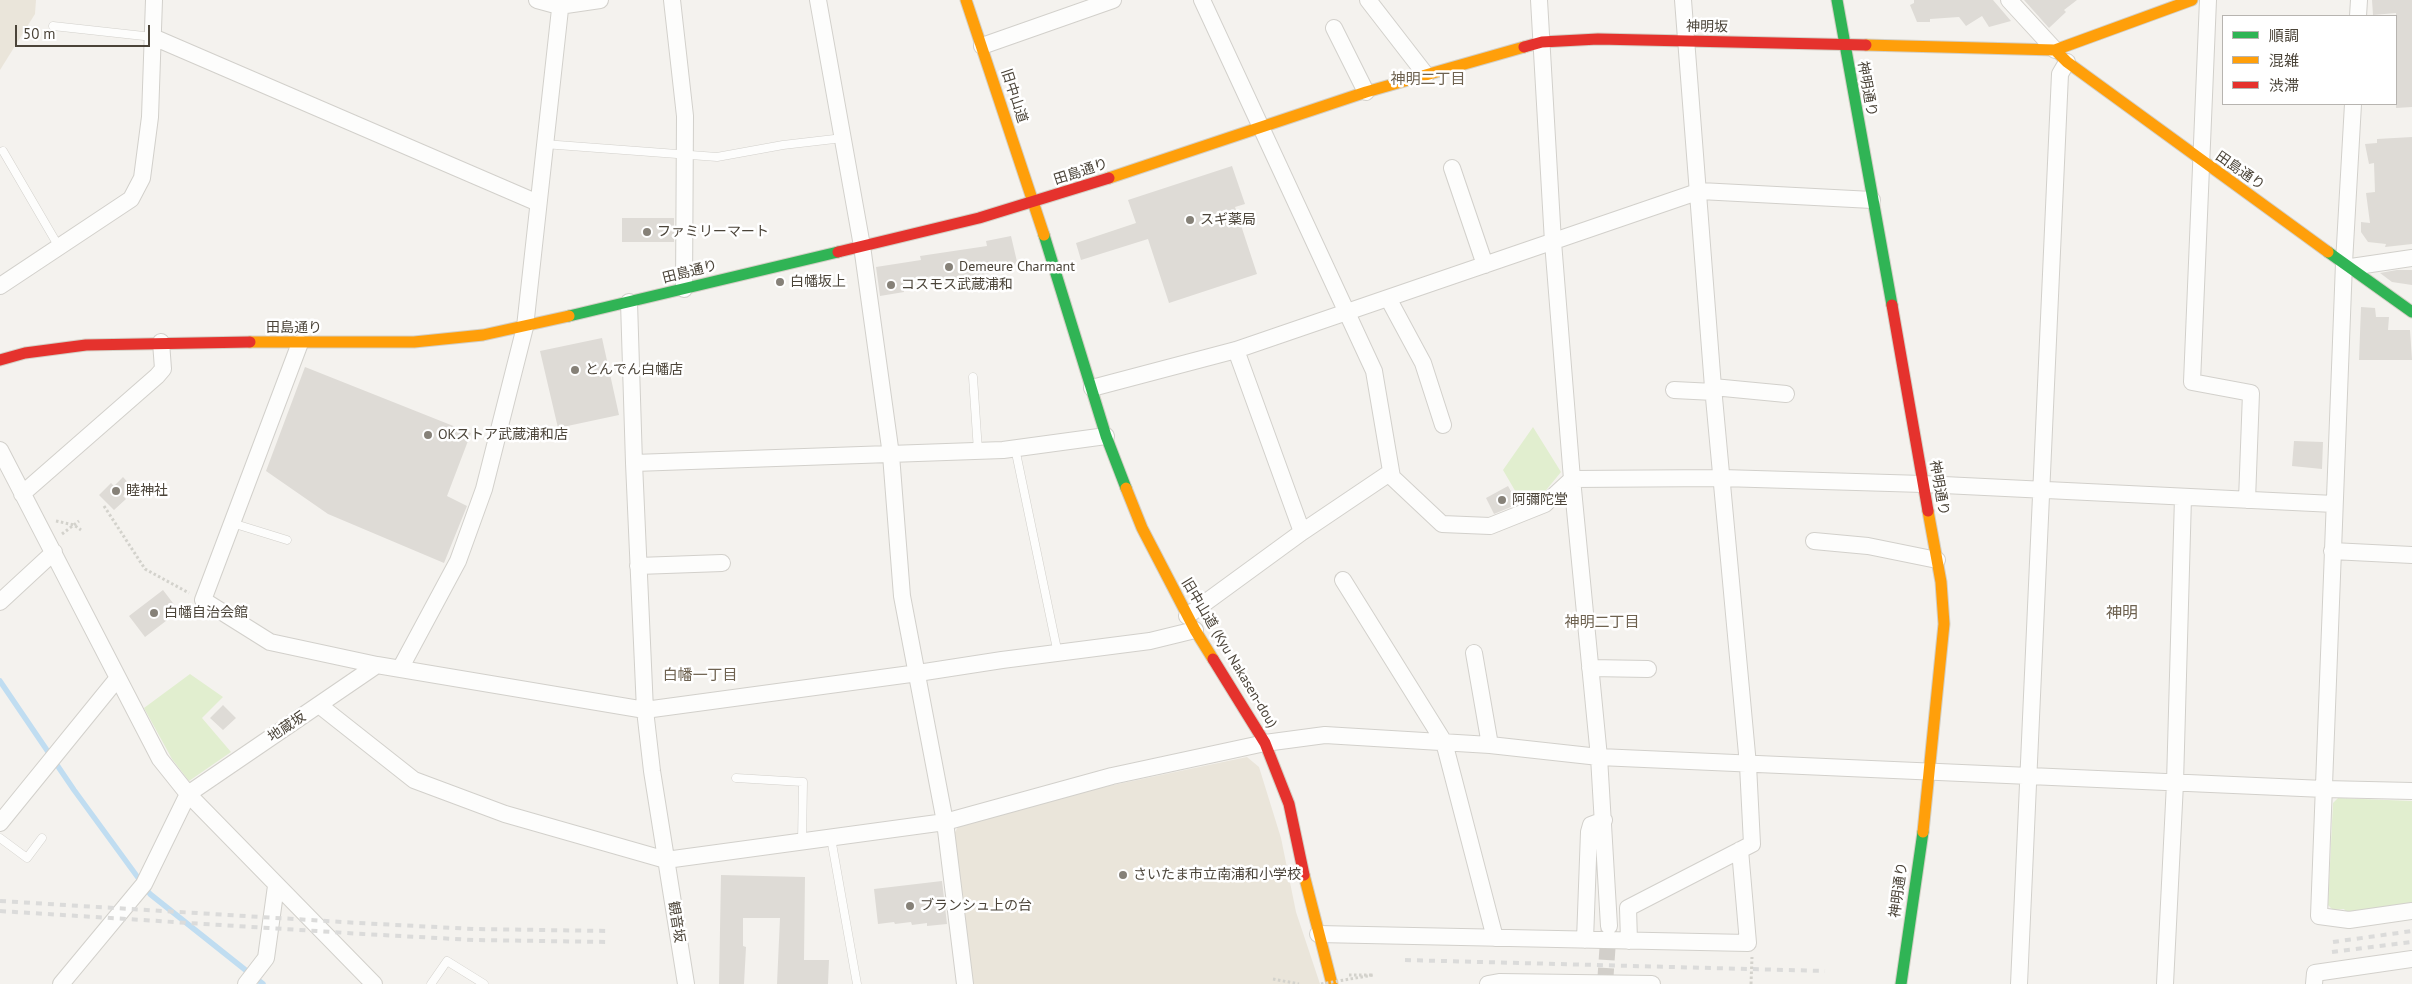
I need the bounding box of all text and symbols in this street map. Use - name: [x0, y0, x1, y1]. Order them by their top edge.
- scale bar: [18, 15, 152, 47]
- legend: [2222, 15, 2397, 105]
- street label: 神明坂: [1686, 18, 1728, 36]
- text: 50 m: [23, 24, 56, 43]
- text: 順調: [2269, 26, 2299, 45]
- text: 混雑: [2269, 51, 2299, 70]
- street label: 神明通り: [1854, 60, 1880, 118]
- street label: 旧中山道: [997, 67, 1031, 125]
- district label: 神明二丁目: [1391, 71, 1465, 89]
- text: 渋滞: [2269, 76, 2299, 95]
- street label: 田島通り: [2212, 148, 2268, 194]
- street label: 田島通り: [1052, 155, 1110, 189]
- place label: スギ薬局: [1200, 212, 1256, 228]
- marker: スギ薬局: [1184, 214, 1196, 226]
- place label: ファミリーマート: [657, 224, 769, 240]
- marker: ファミリーマート: [641, 226, 653, 238]
- street label: 田島通り: [661, 257, 719, 287]
- place label: Demeure Charmant: [959, 259, 1075, 275]
- marker: Demeure Charmant: [943, 261, 955, 273]
- place label: 白幡坂上: [790, 274, 846, 290]
- marker: 白幡坂上: [774, 276, 786, 288]
- place label: コスモス武蔵浦和: [901, 277, 1013, 293]
- marker: コスモス武蔵浦和: [885, 279, 897, 291]
- street label: 田島通り: [266, 320, 322, 336]
- place label: とんでん白幡店: [585, 362, 683, 378]
- marker: とんでん白幡店: [569, 364, 581, 376]
- place label: OKストア武蔵浦和店: [438, 427, 568, 443]
- marker: OKストア武蔵浦和店: [422, 429, 434, 441]
- street label: 神明通り: [1926, 459, 1952, 517]
- place label: 睦神社: [126, 483, 168, 499]
- marker: 睦神社: [110, 485, 122, 497]
- place label: 阿彌陀堂: [1512, 492, 1568, 508]
- marker: 阿彌陀堂: [1496, 494, 1508, 506]
- street label: 旧中山道 (Kyu Nakasen-dou): [1178, 575, 1280, 731]
- district label: 神明: [2106, 603, 2138, 623]
- place label: 白幡自治会館: [164, 605, 248, 621]
- marker: 白幡自治会館: [148, 607, 160, 619]
- district label: 神明二丁目: [1565, 614, 1639, 632]
- district label: 白幡一丁目: [663, 667, 737, 685]
- street label: 地蔵坂: [265, 708, 309, 746]
- street label: 神明通り: [1887, 861, 1911, 919]
- place label: さいたま市立南浦和小学校: [1133, 867, 1301, 883]
- marker: さいたま市立南浦和小学校: [1117, 869, 1129, 881]
- place label: ブランシュ上の台: [920, 898, 1032, 914]
- street label: 観音坂: [664, 900, 688, 944]
- marker: ブランシュ上の台: [904, 900, 916, 912]

